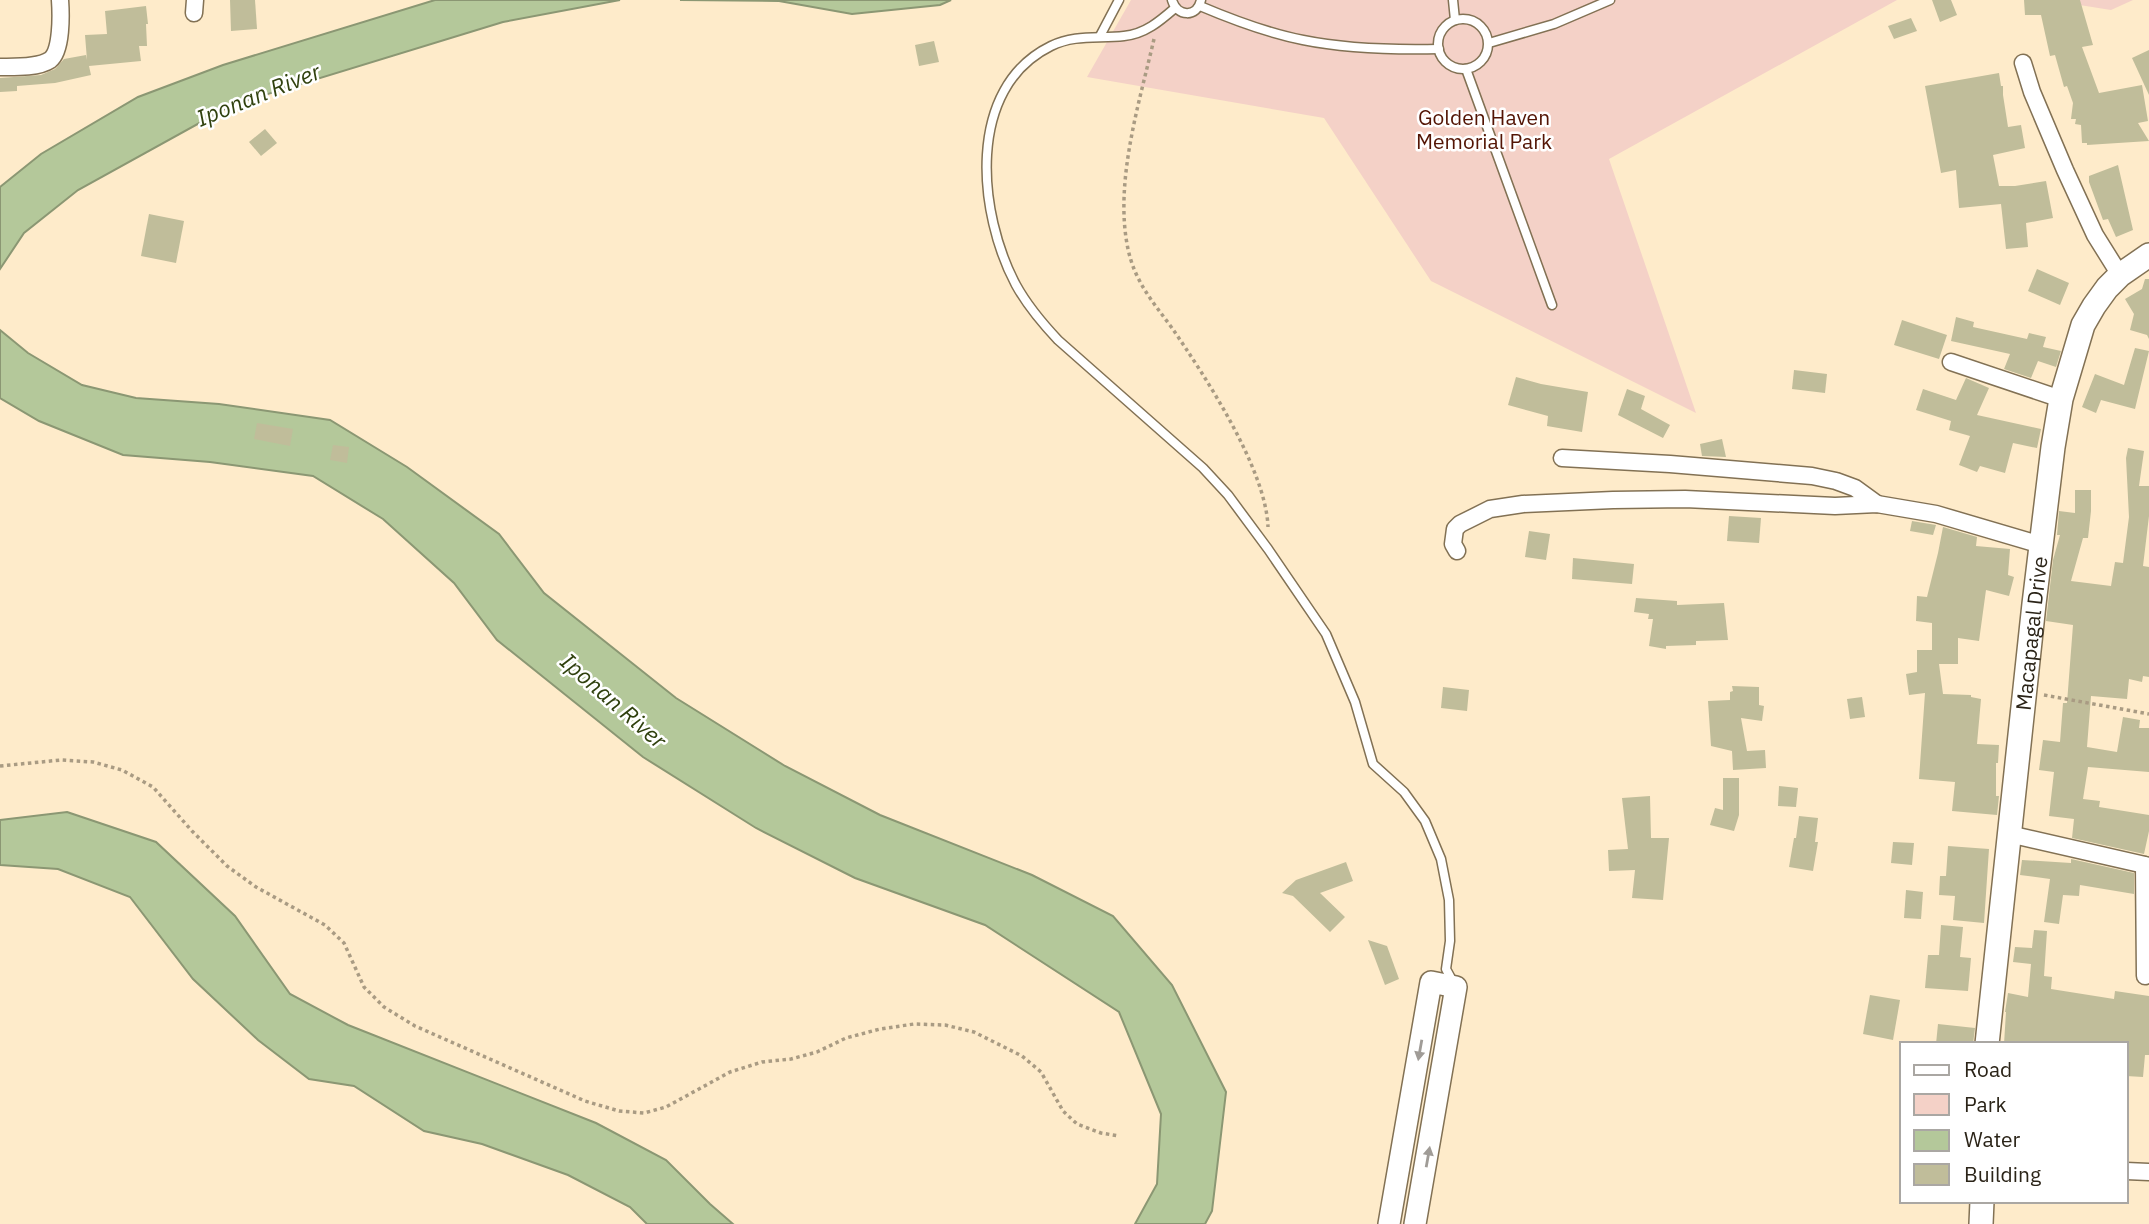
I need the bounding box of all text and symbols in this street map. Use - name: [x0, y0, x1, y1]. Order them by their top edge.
- water label: Iponan River: [192, 55, 325, 132]
- park label: Golden Haven Memorial Park: [1416, 103, 1552, 155]
- street label: Macapagal Drive: [2009, 555, 2054, 712]
- water label: Iponan River: [555, 646, 674, 755]
- one-way arrow: [1414, 1039, 1425, 1061]
- legend: [1900, 1042, 2128, 1203]
- text: Road: [1964, 1055, 2012, 1083]
- text: Park: [1964, 1090, 2007, 1118]
- text: Water: [1964, 1125, 2021, 1153]
- one-way arrow: [1423, 1146, 1434, 1168]
- text: Building: [1964, 1160, 2041, 1188]

